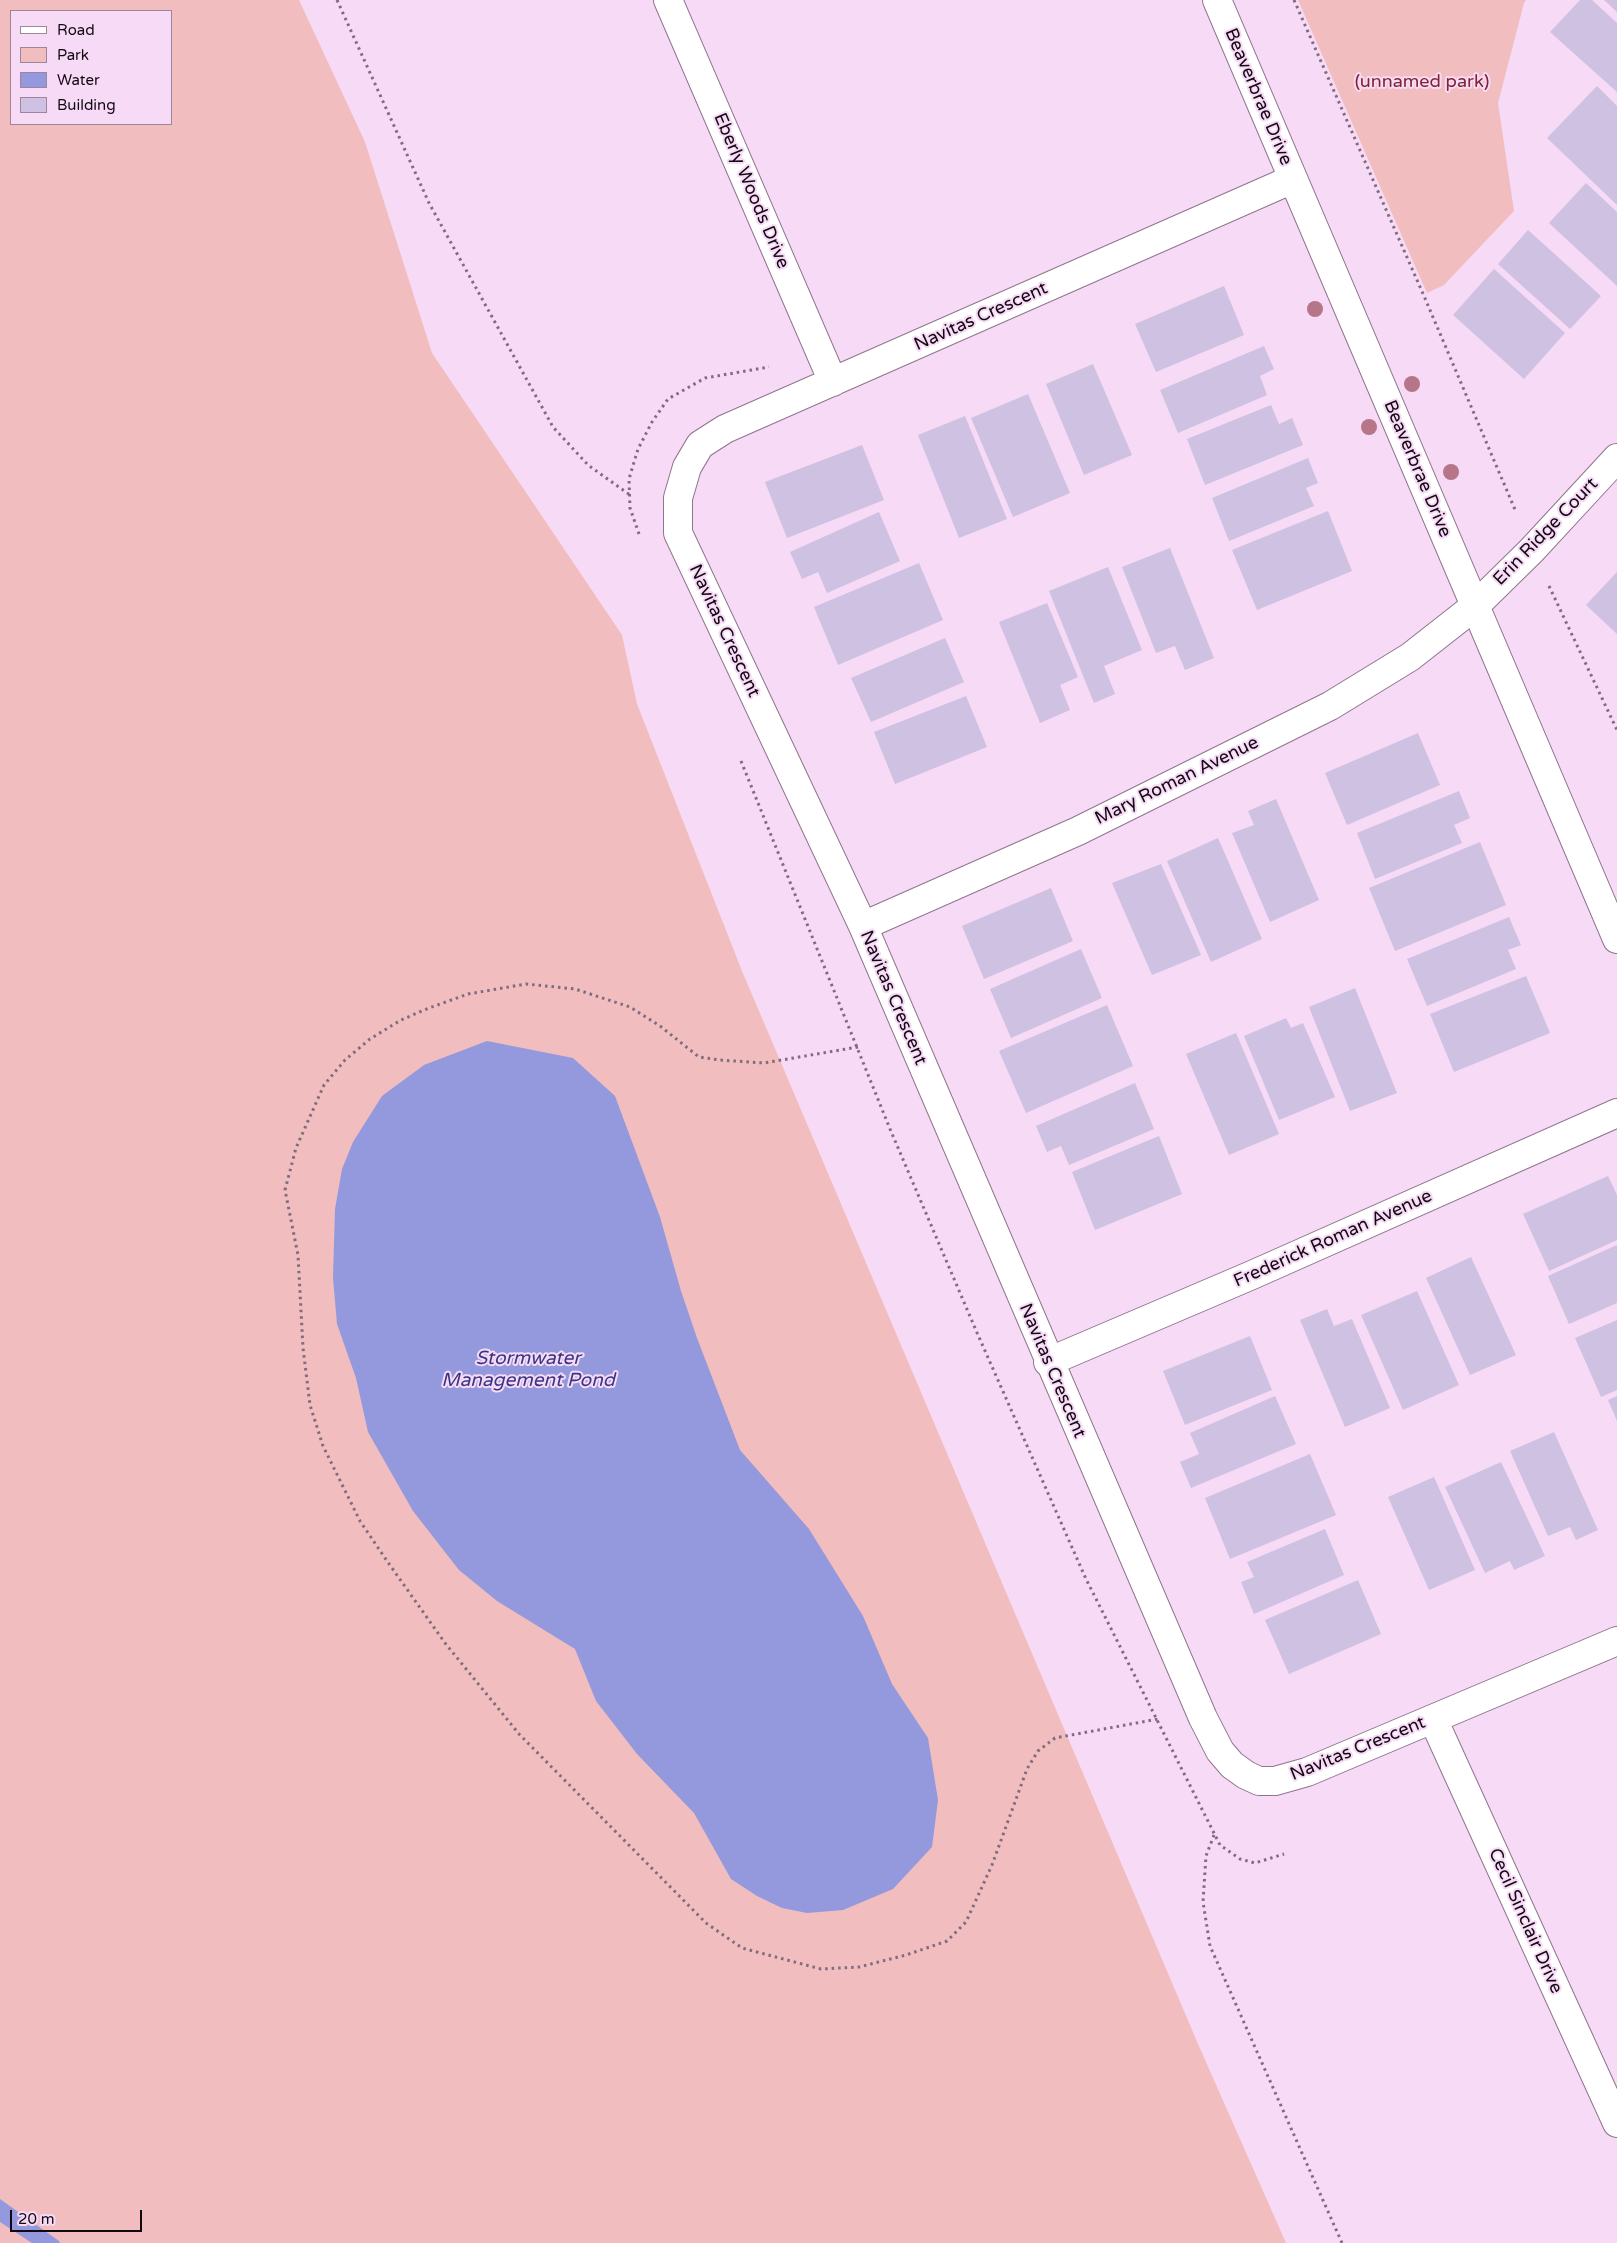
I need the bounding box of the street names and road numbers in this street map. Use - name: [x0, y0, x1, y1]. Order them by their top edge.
- street label: Beaverbrae Drive: [1219, 25, 1297, 169]
- street label: Eberly Woods Drive: [708, 110, 794, 272]
- street label: Navitas Crescent: [911, 278, 1051, 356]
- street label: Beaverbrae Drive: [1378, 397, 1456, 541]
- street label: Erin Ridge Court: [1489, 474, 1603, 590]
- street label: Navitas Crescent: [684, 561, 764, 701]
- street label: Mary Roman Avenue: [1092, 732, 1262, 830]
- street label: Navitas Crescent: [855, 928, 931, 1068]
- street label: Frederick Roman Avenue: [1231, 1185, 1435, 1293]
- street label: Navitas Crescent: [1014, 1301, 1090, 1441]
- street label: Navitas Crescent: [1287, 1712, 1429, 1786]
- street label: Cecil Sinclair Drive: [1483, 1845, 1567, 1997]

